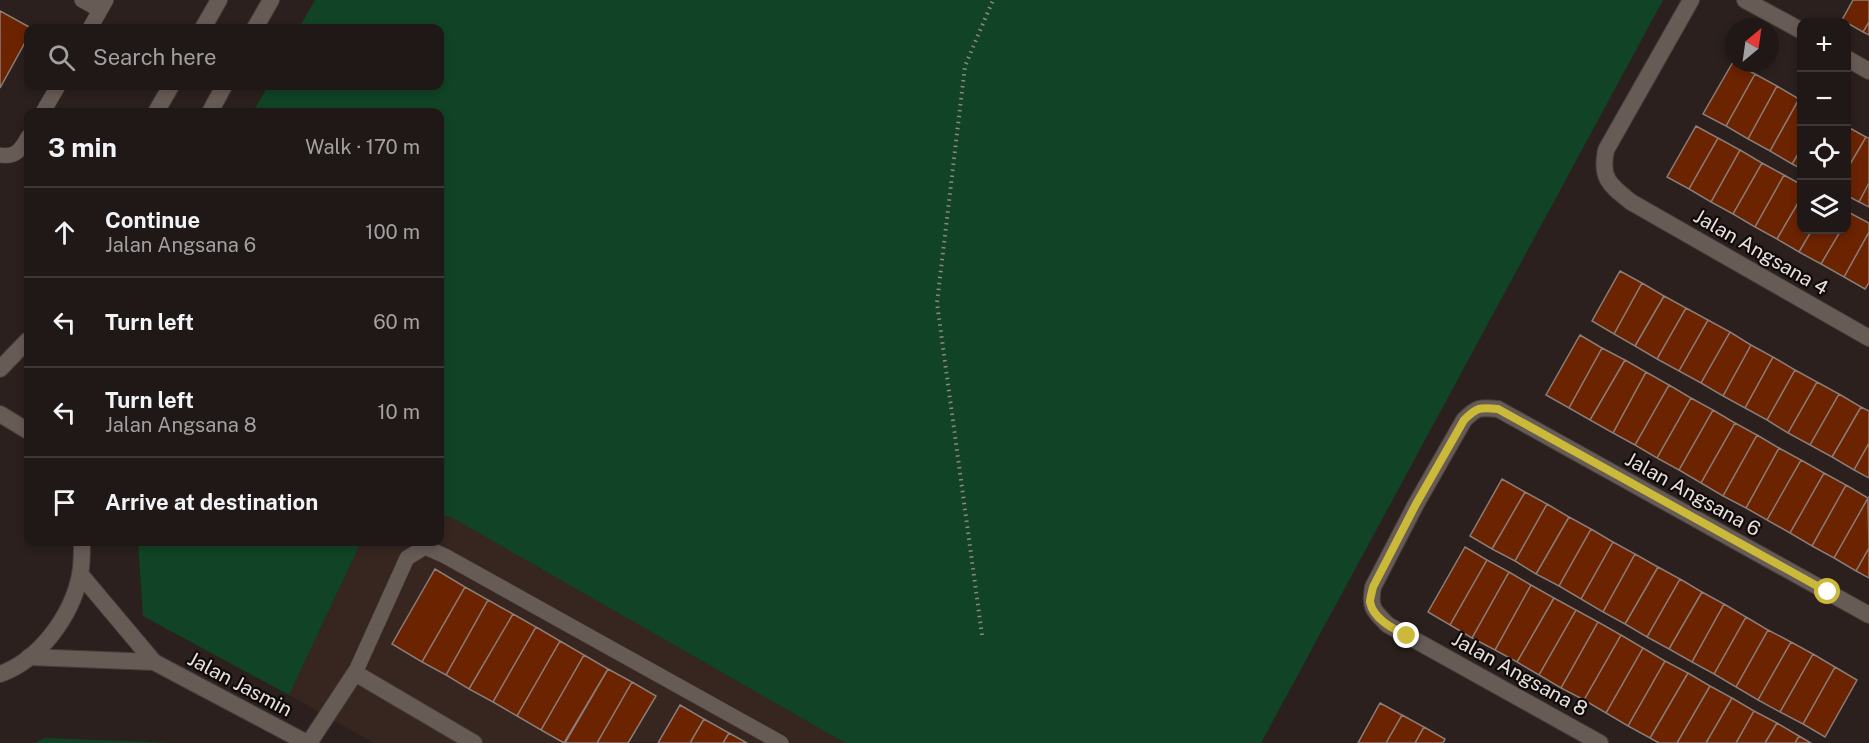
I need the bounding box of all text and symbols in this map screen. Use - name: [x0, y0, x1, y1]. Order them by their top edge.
- north arrow: [1725, 18, 1779, 72]
- map controls: [1797, 18, 1851, 234]
- button: +: [1797, 18, 1851, 72]
- search box: [24, 24, 444, 90]
- icon: search: [45, 41, 78, 74]
- text: Search here: [93, 44, 217, 70]
- button: −: [1797, 72, 1851, 126]
- button: locate: [1797, 126, 1851, 180]
- text: 3 min: [48, 132, 117, 163]
- text: Walk · 170 m: [305, 135, 420, 159]
- button: layers: [1797, 180, 1851, 234]
- street label: Jalan Angsana 4: [1689, 204, 1833, 300]
- text: Continue: [105, 207, 200, 233]
- icon: ahead: [48, 216, 81, 249]
- text: 100 m: [365, 220, 420, 244]
- text: Jalan Angsana 6: [105, 233, 256, 257]
- icon: left: [48, 306, 81, 339]
- text: Turn left: [105, 309, 194, 335]
- text: 60 m: [373, 310, 420, 334]
- text: Turn left: [105, 387, 194, 413]
- icon: left: [48, 396, 81, 429]
- text: 10 m: [377, 400, 420, 424]
- text: Jalan Angsana 8: [105, 413, 257, 437]
- street label: Jalan Angsana 6: [1621, 447, 1765, 541]
- icon: arrive: [48, 486, 81, 519]
- text: Arrive at destination: [105, 489, 318, 515]
- route start: [1814, 578, 1840, 604]
- route end: [1393, 622, 1419, 648]
- street label: Jalan Angsana 8: [1448, 627, 1592, 721]
- street label: Jalan Jasmin: [184, 646, 296, 722]

